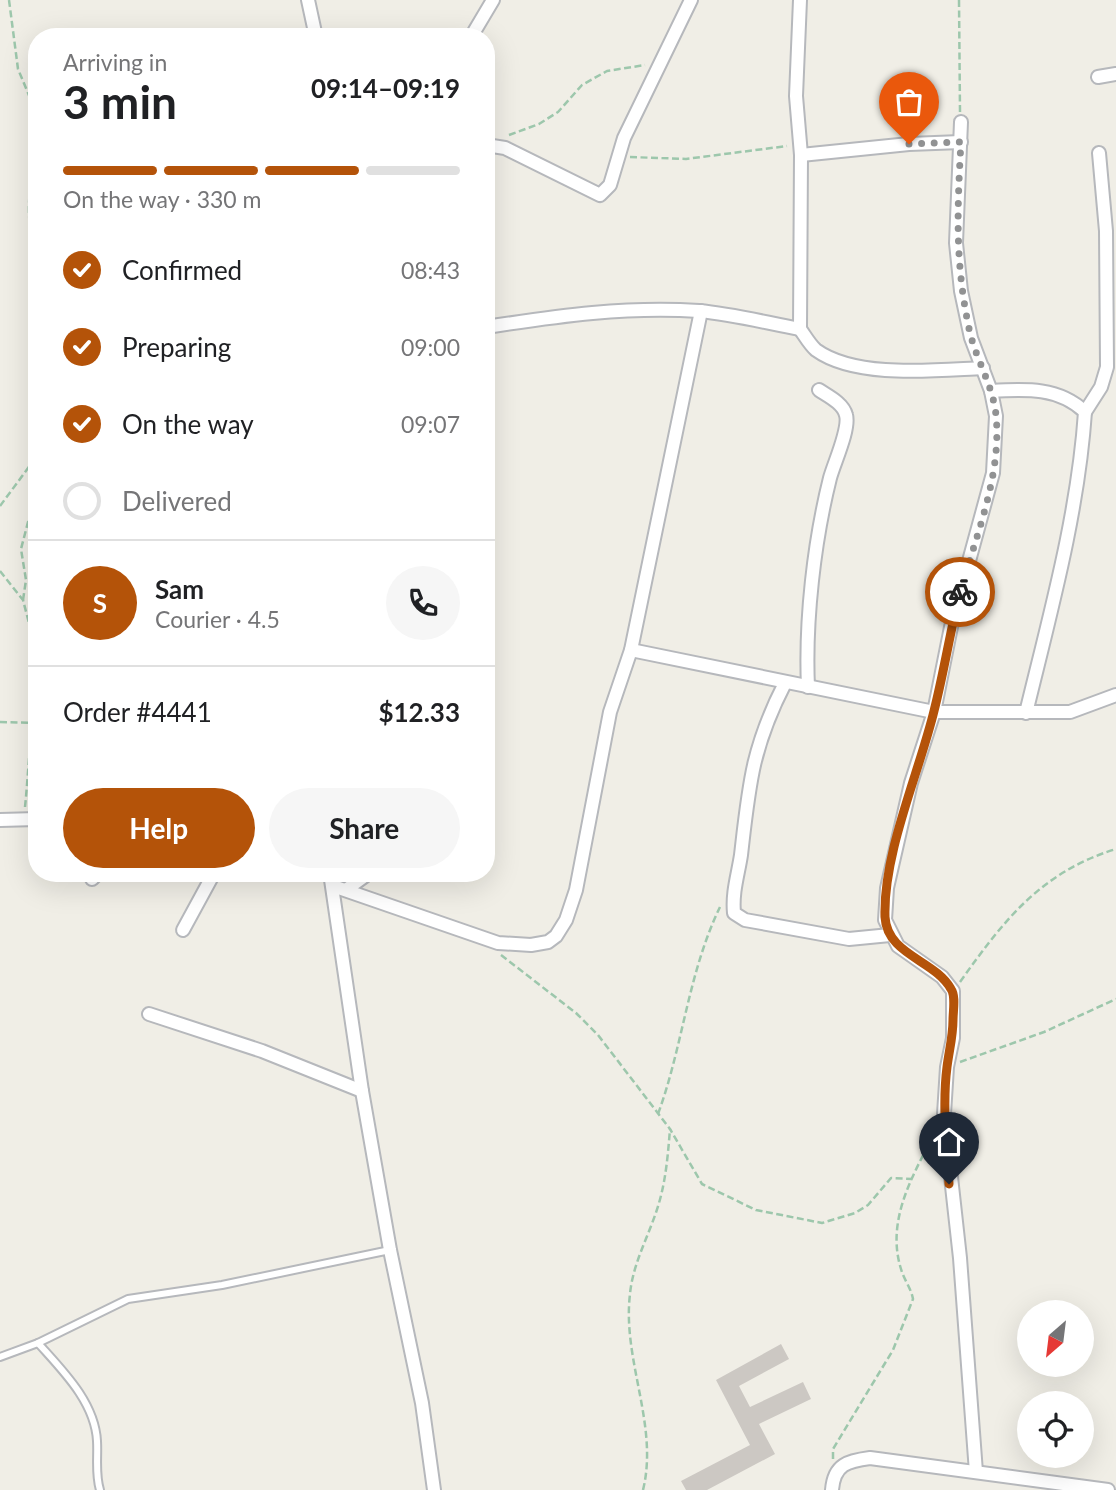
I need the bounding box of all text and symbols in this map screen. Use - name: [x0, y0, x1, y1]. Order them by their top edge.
- text: Arriving in: [63, 48, 167, 76]
- text: 09:14–09:19: [311, 72, 460, 104]
- pin: [879, 72, 939, 144]
- text: 3 min: [63, 74, 177, 129]
- icon: bag: [890, 83, 928, 121]
- text: On the way · 330 m: [63, 185, 262, 213]
- icon: check: [63, 251, 101, 289]
- text: Confirmed: [122, 254, 242, 286]
- text: 08:43: [401, 256, 460, 284]
- icon: check: [63, 328, 101, 366]
- text: Preparing: [122, 331, 231, 363]
- text: 09:00: [401, 333, 460, 361]
- icon: check: [63, 405, 101, 443]
- text: On the way: [122, 408, 254, 440]
- text: 09:07: [401, 410, 460, 438]
- text: Delivered: [122, 485, 232, 517]
- courier: [925, 557, 995, 627]
- button: phone: [386, 566, 460, 640]
- text: Sam: [155, 573, 204, 605]
- icon: bike: [941, 573, 979, 611]
- text: S: [93, 587, 107, 619]
- text: Courier · 4.5: [155, 605, 280, 633]
- text: Order #4441: [63, 696, 212, 728]
- text: $12.33: [378, 696, 460, 728]
- button: Help: [63, 788, 255, 868]
- button: Share: [269, 788, 460, 868]
- pin: [919, 1112, 979, 1184]
- icon: home: [930, 1123, 968, 1161]
- north arrow: [1017, 1300, 1094, 1377]
- map controls: [1017, 1300, 1094, 1468]
- button: locate: [1017, 1391, 1094, 1468]

